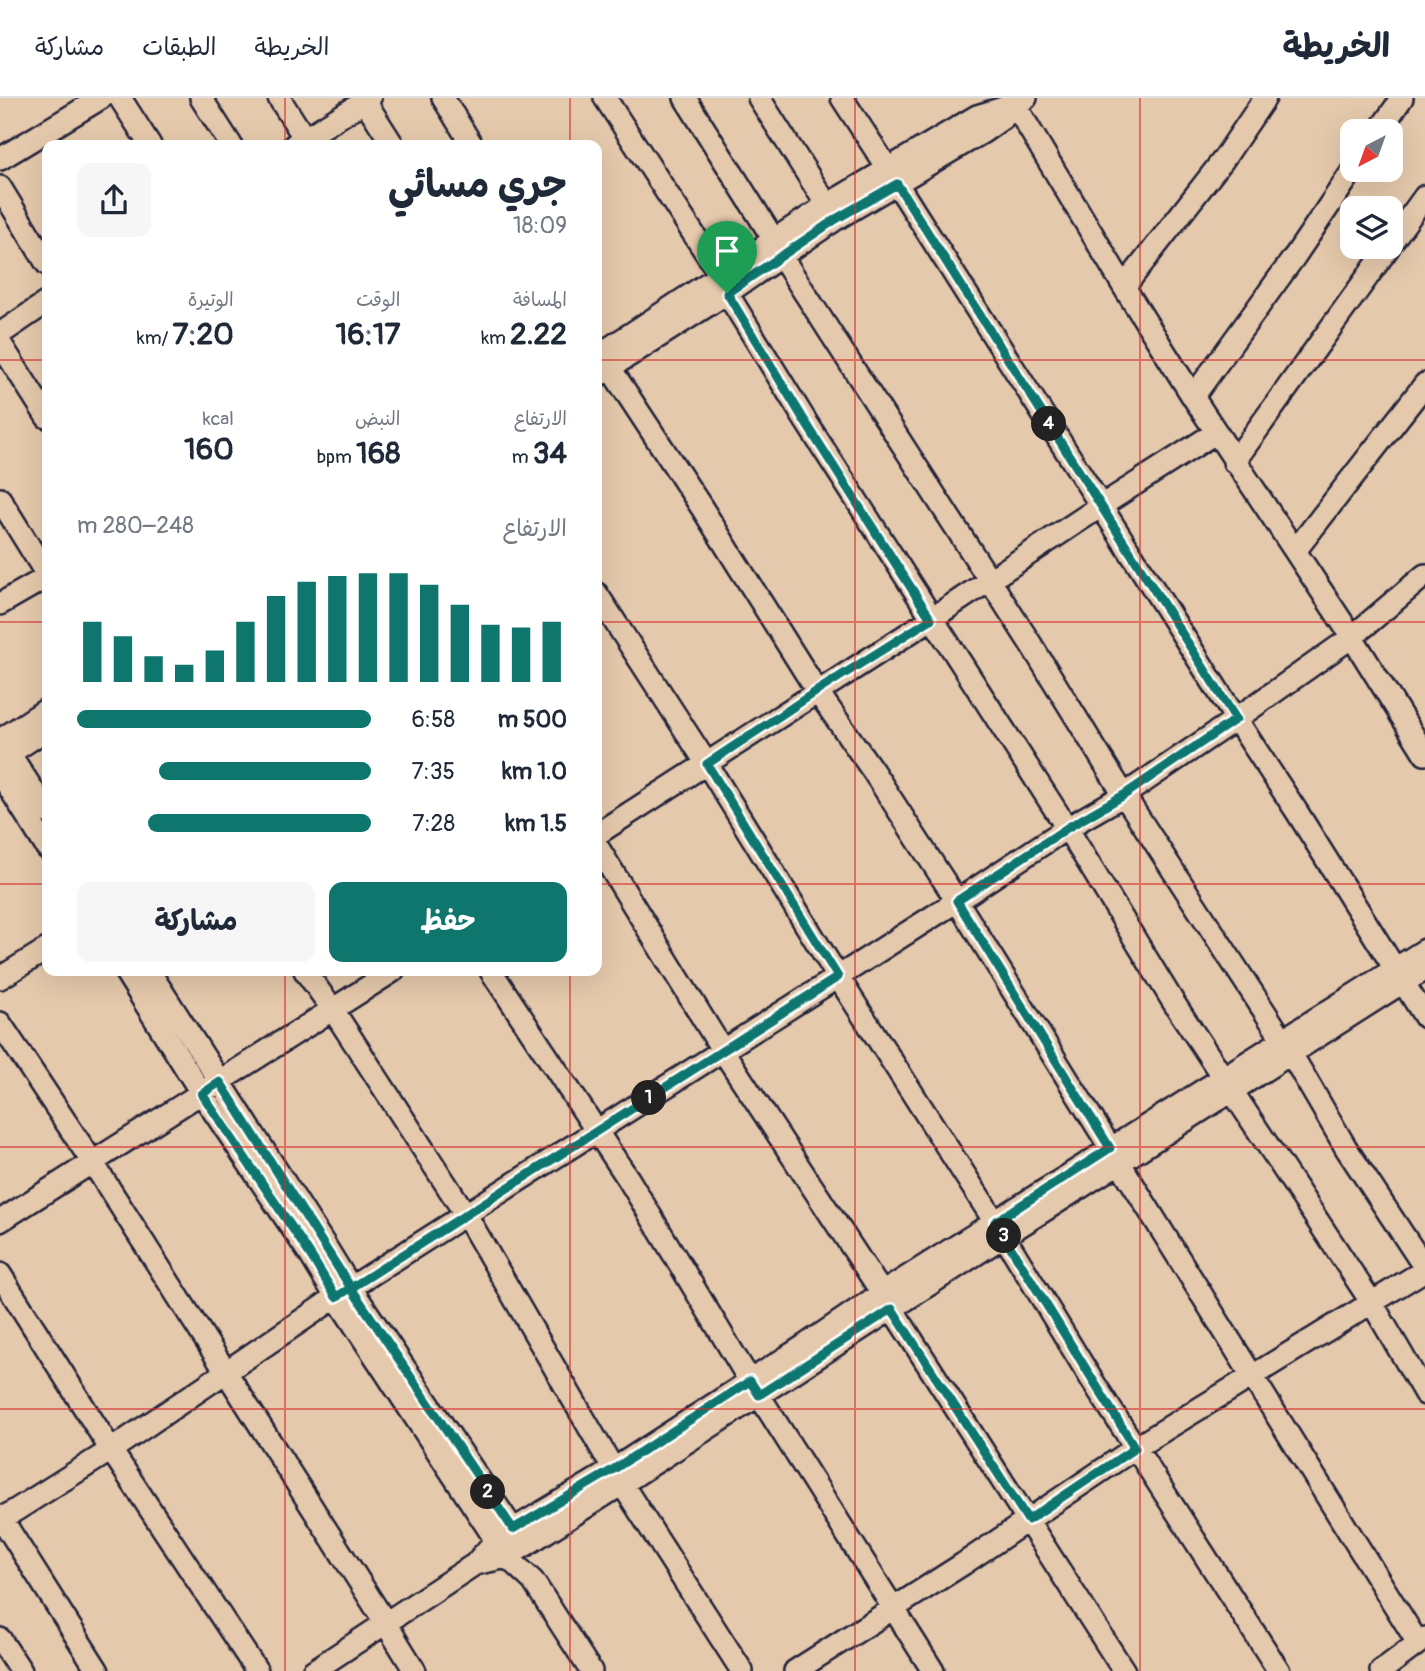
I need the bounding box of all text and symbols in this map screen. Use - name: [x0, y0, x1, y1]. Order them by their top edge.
- text: الخريطة: [1283, 26, 1390, 67]
- text: مشاركة: [35, 33, 104, 62]
- text: الطبقات: [142, 33, 217, 62]
- text: الخريطة: [255, 33, 329, 62]
- north arrow: [1340, 119, 1404, 182]
- map controls: [1340, 119, 1403, 259]
- text: جري مسائي: [388, 161, 567, 209]
- button: share: [77, 163, 151, 237]
- button: layers: [1340, 196, 1403, 259]
- text: 18:09: [513, 211, 567, 240]
- pin: [697, 221, 757, 293]
- icon: arrive: [708, 232, 746, 270]
- text: الوتيرة: [188, 288, 234, 312]
- text: الوقت: [356, 288, 400, 312]
- text: المسافة: [513, 288, 567, 312]
- text: 7:20: [173, 316, 234, 353]
- text: 16:17: [336, 316, 400, 353]
- text: 2.22: [510, 316, 567, 353]
- text: /km: [137, 326, 173, 350]
- text: km: [481, 326, 510, 350]
- pin: 4: [1032, 406, 1066, 442]
- text: kcal: [203, 407, 234, 431]
- text: النبض: [355, 407, 400, 431]
- text: الارتفاع: [514, 407, 567, 431]
- text: 4: [1043, 411, 1054, 435]
- text: 160: [184, 431, 234, 468]
- text: 168: [356, 435, 400, 472]
- text: 34: [533, 435, 567, 472]
- text: bpm: [317, 445, 356, 469]
- text: m: [512, 445, 533, 469]
- text: 248–280 m: [77, 511, 194, 540]
- text: الارتفاع: [503, 514, 567, 543]
- text: 6:58: [411, 705, 455, 734]
- text: 500 m: [498, 705, 567, 734]
- text: 7:35: [411, 757, 455, 786]
- text: 1.0 km: [502, 757, 567, 786]
- text: 7:28: [412, 809, 455, 838]
- text: 1.5 km: [505, 809, 567, 838]
- button: مشاركة: [77, 882, 315, 962]
- button: حفظ: [329, 882, 567, 962]
- pin: 1: [632, 1080, 666, 1116]
- text: 1: [645, 1085, 652, 1109]
- pin: 3: [986, 1218, 1021, 1254]
- text: 3: [998, 1223, 1009, 1247]
- pin: 2: [470, 1474, 505, 1510]
- text: 2: [482, 1479, 493, 1503]

